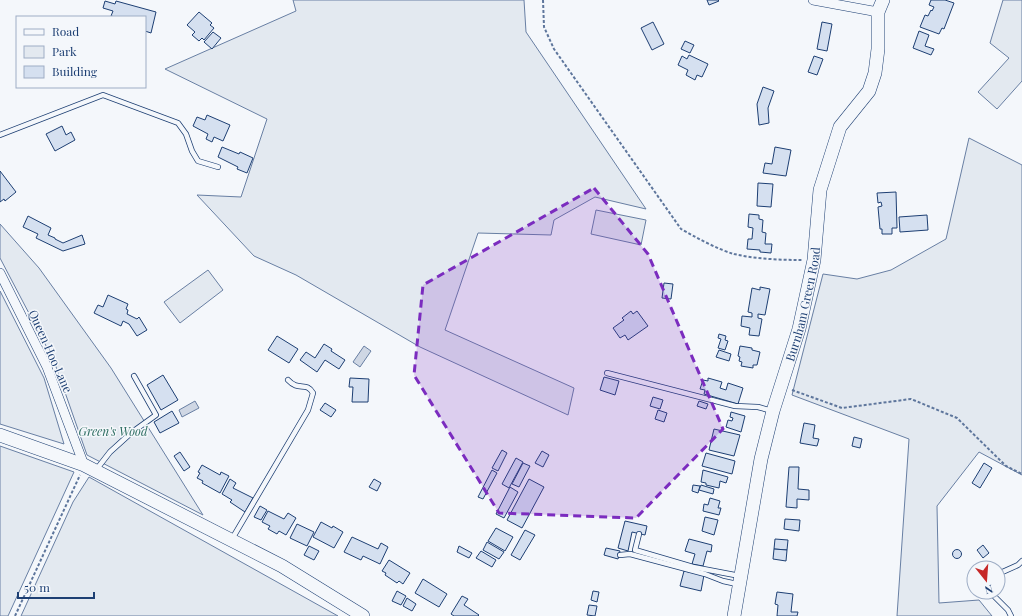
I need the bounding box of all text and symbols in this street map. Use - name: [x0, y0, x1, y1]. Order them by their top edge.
- legend: [16, 16, 146, 88]
- text: Road: [52, 23, 79, 39]
- text: Park: [52, 43, 77, 59]
- text: Building: [52, 63, 98, 79]
- street label: Burnham Green Road: [781, 246, 823, 363]
- street label: Queen Hoo Lane: [26, 307, 76, 395]
- park label: Green's Wood: [79, 423, 148, 439]
- north arrow: [966, 560, 1006, 600]
- scale bar: [18, 574, 94, 600]
- text: 50 m: [24, 579, 50, 595]
- text: N: [983, 582, 995, 598]

